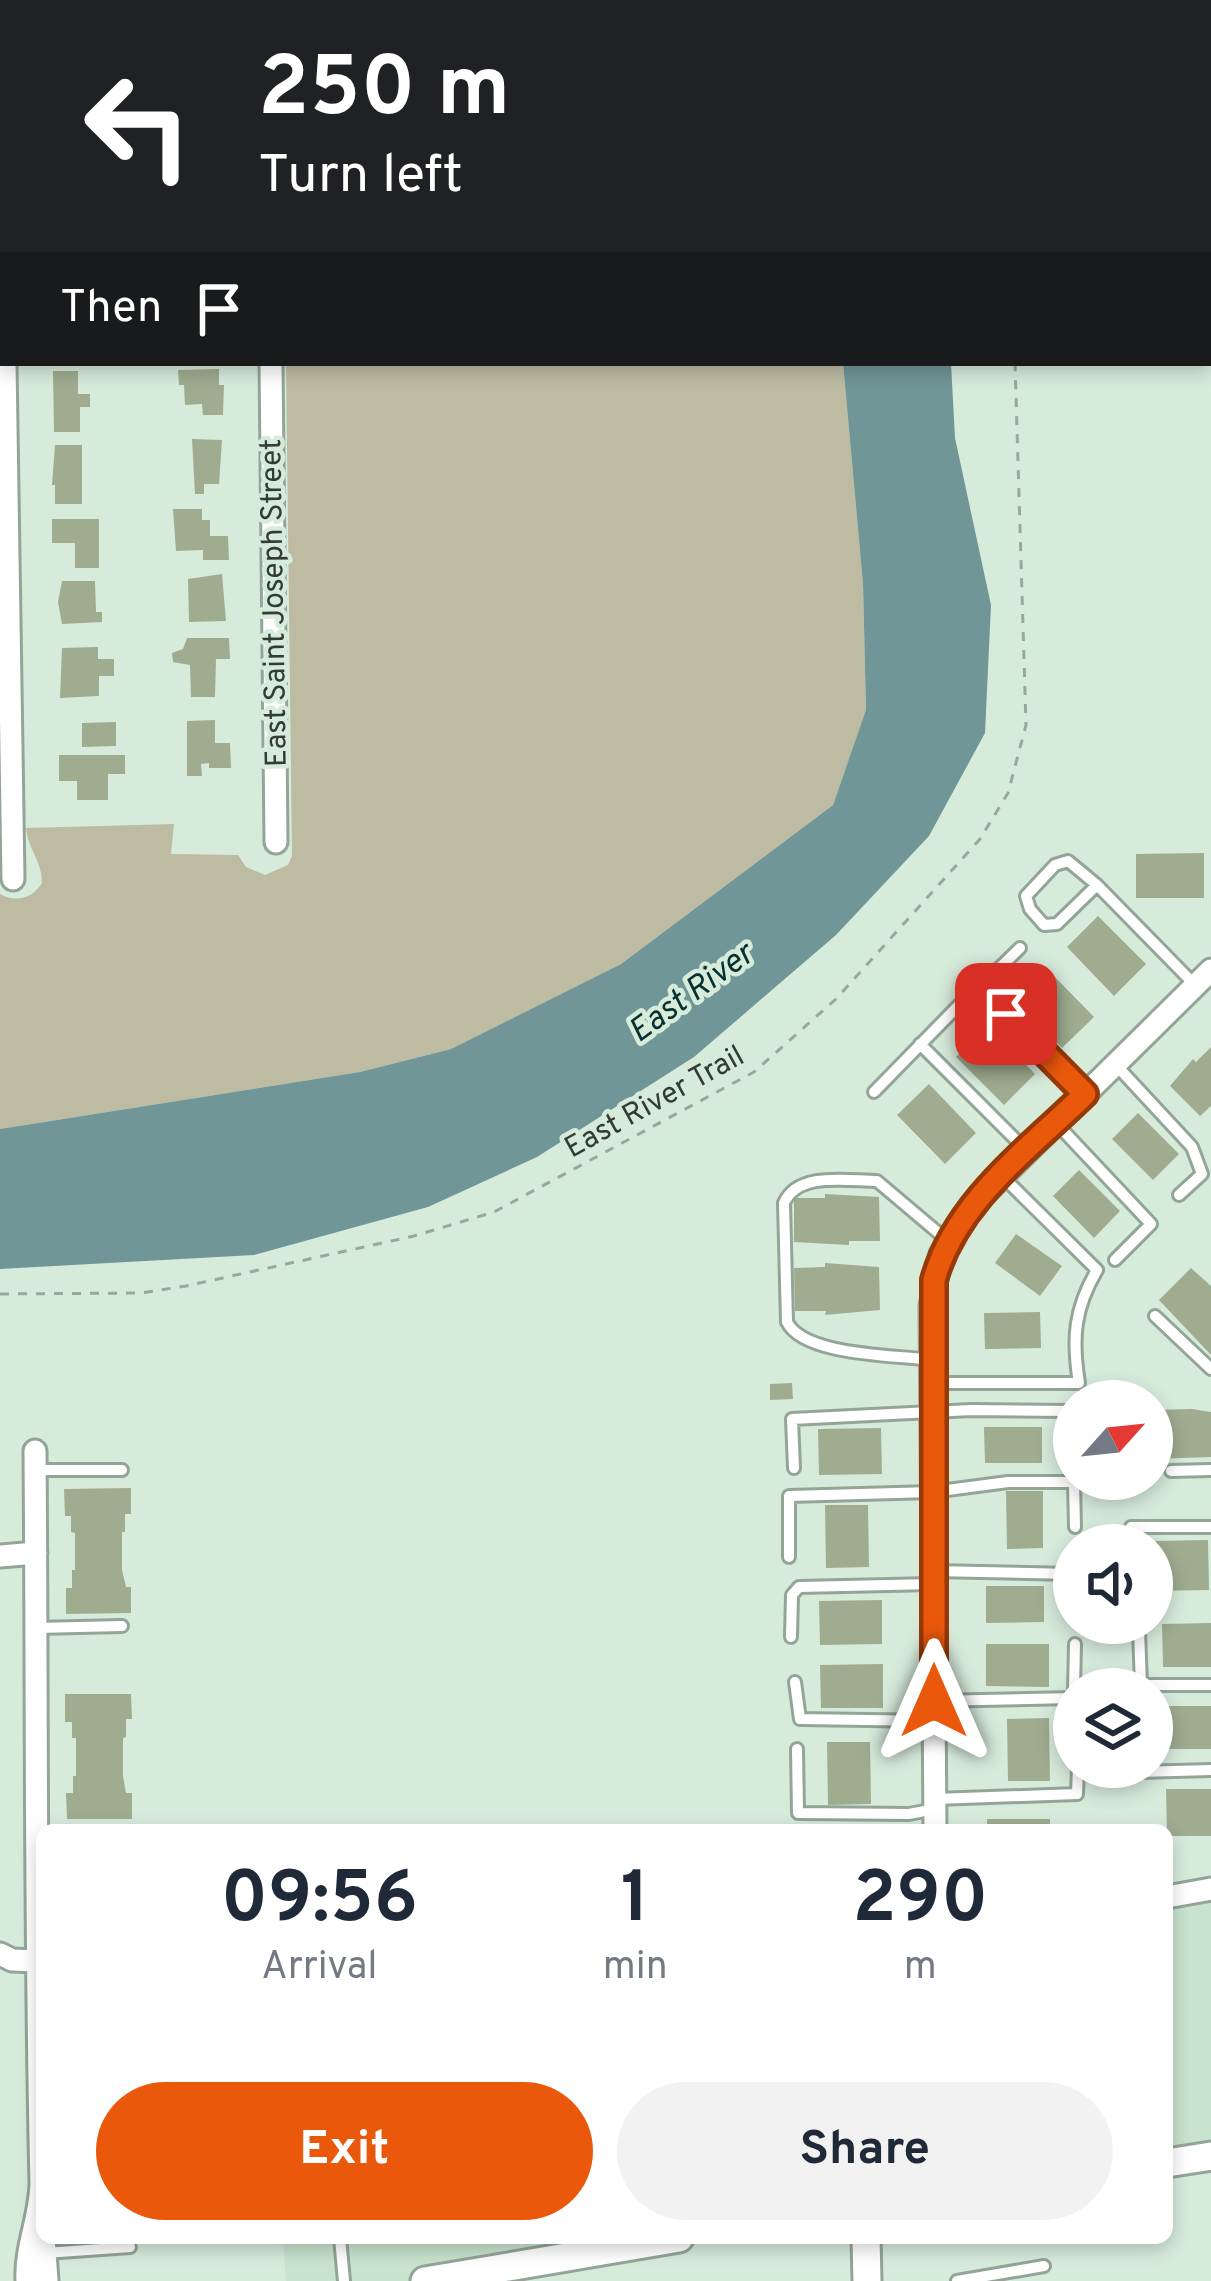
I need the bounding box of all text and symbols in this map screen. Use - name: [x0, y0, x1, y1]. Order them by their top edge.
- text: 250 m: [258, 39, 510, 145]
- icon: left: [60, 48, 216, 204]
- text: Turn left: [258, 143, 463, 212]
- icon: arrive: [186, 276, 252, 342]
- text: Then: [60, 281, 162, 338]
- street label: East Saint Joseph Street: [254, 438, 297, 767]
- water label: East River: [622, 933, 765, 1054]
- pin: [955, 963, 1057, 1065]
- icon: arrive: [973, 981, 1039, 1047]
- street label: East River Trail: [559, 1039, 752, 1168]
- north arrow: [1053, 1380, 1173, 1500]
- map controls: [1053, 1380, 1173, 1788]
- button: sound: [1053, 1524, 1173, 1644]
- position arrow: [871, 1638, 997, 1764]
- button: layers: [1053, 1668, 1173, 1788]
- text: 09:56: [221, 1856, 418, 1948]
- text: 1: [621, 1856, 650, 1948]
- text: 290: [852, 1856, 988, 1948]
- text: Arrival: [261, 1944, 378, 1993]
- text: min: [603, 1944, 668, 1993]
- text: m: [904, 1944, 937, 1993]
- button: Exit: [96, 2082, 593, 2220]
- button: Share: [617, 2082, 1113, 2220]

